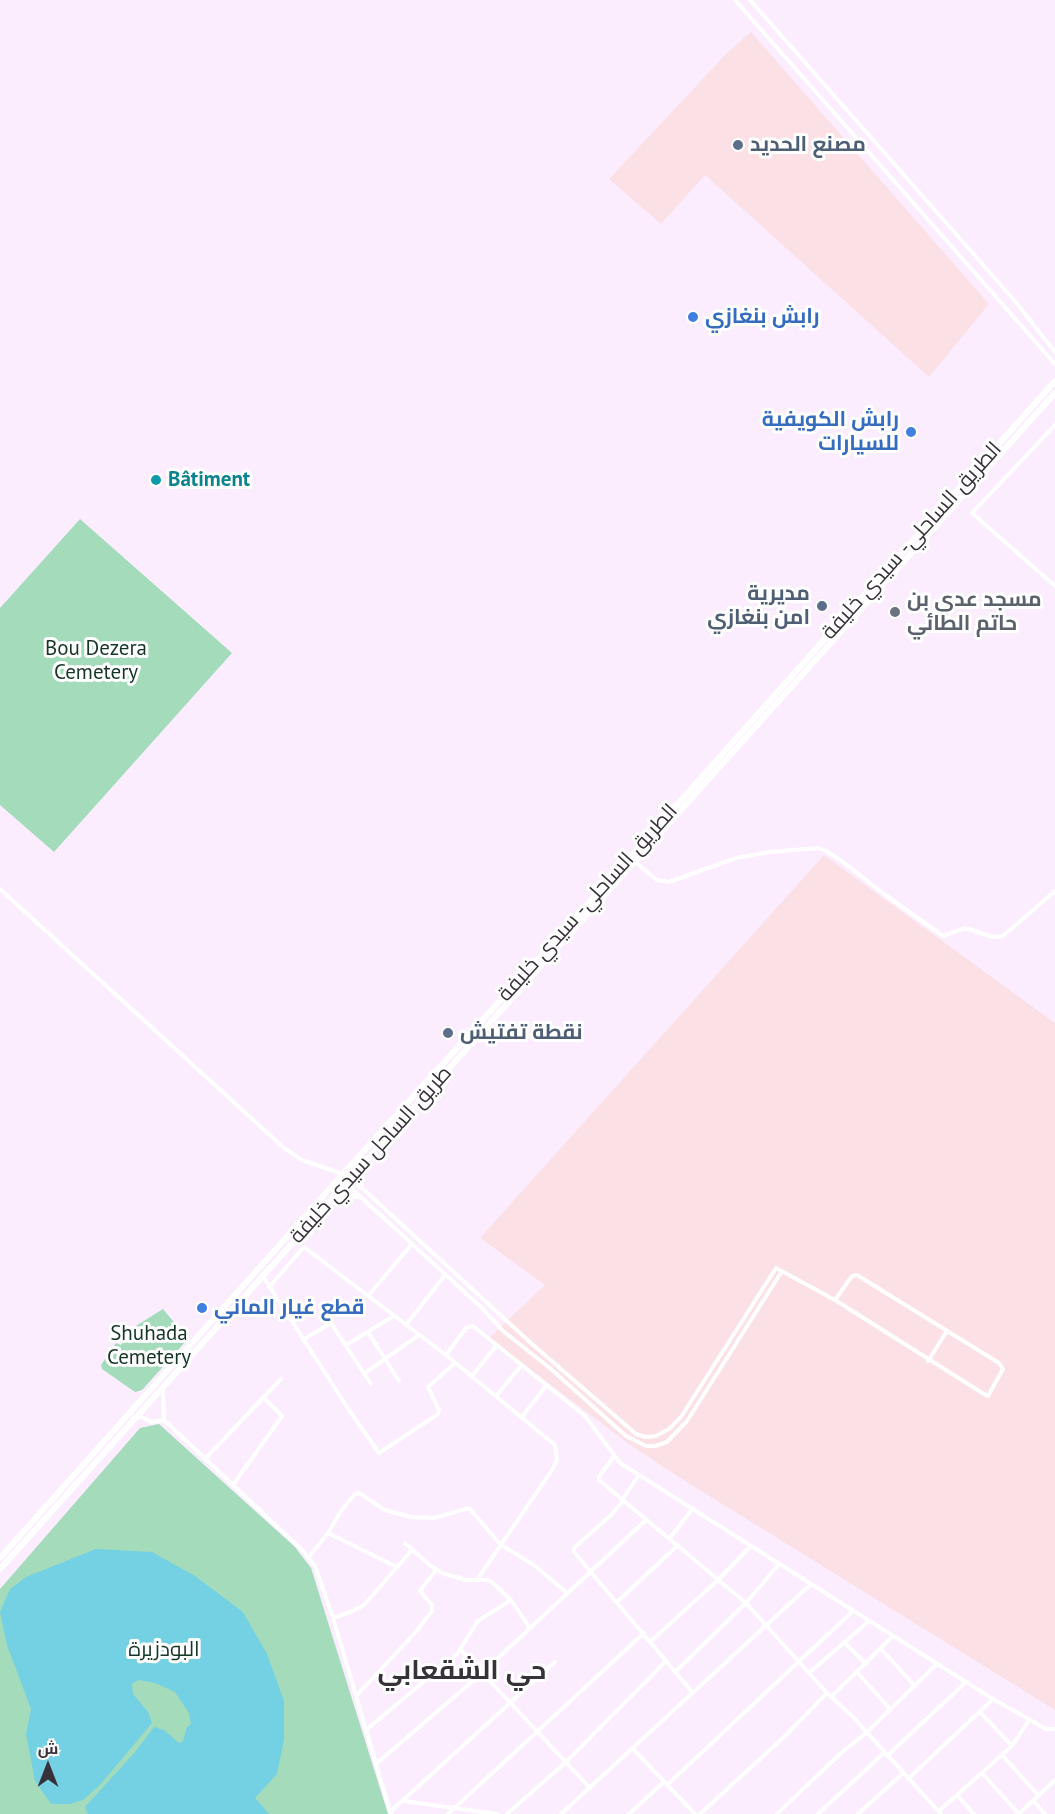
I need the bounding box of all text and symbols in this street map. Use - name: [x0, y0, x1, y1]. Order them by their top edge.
- place label: مصنع الحديد: [750, 132, 866, 158]
- marker: مصنع الحديد: [731, 138, 745, 152]
- place label: رابش بنغازي: [705, 304, 820, 330]
- marker: رابش بنغازي: [686, 310, 700, 324]
- place label: رابش الكويفية للسيارات: [762, 407, 899, 457]
- marker: رابش الكويفية للسيارات: [904, 425, 918, 439]
- street label: الطريق الساحلي- سيدي خليفة: [817, 437, 1007, 645]
- place label: Bâtiment: [168, 467, 250, 493]
- marker: Bâtiment: [149, 473, 163, 487]
- place label: مديرية امن بنغازي: [707, 581, 810, 631]
- place label: مسجد عدي بن حاتم الطائي: [907, 587, 1042, 637]
- marker: مديرية امن بنغازي: [815, 599, 829, 613]
- marker: مسجد عدي بن حاتم الطائي: [888, 605, 902, 619]
- park label: Bou Dezera Cemetery: [45, 636, 147, 686]
- street label: الطريق الساحلي- سيدي خليفة: [493, 799, 683, 1007]
- place label: نقطة تفتيش: [460, 1020, 583, 1046]
- marker: نقطة تفتيش: [441, 1026, 455, 1040]
- street label: طريق الساحل سيدي خليفة: [285, 1061, 457, 1249]
- place label: قطع غيار الماني: [214, 1295, 364, 1321]
- marker: قطع غيار الماني: [195, 1301, 209, 1315]
- park label: Shuhada Cemetery: [107, 1321, 191, 1371]
- park label: البودزيرة: [128, 1637, 200, 1663]
- district label: حي الشقعابي: [378, 1655, 546, 1687]
- north arrow: [18, 1736, 78, 1796]
- text: ش: [38, 1738, 58, 1758]

